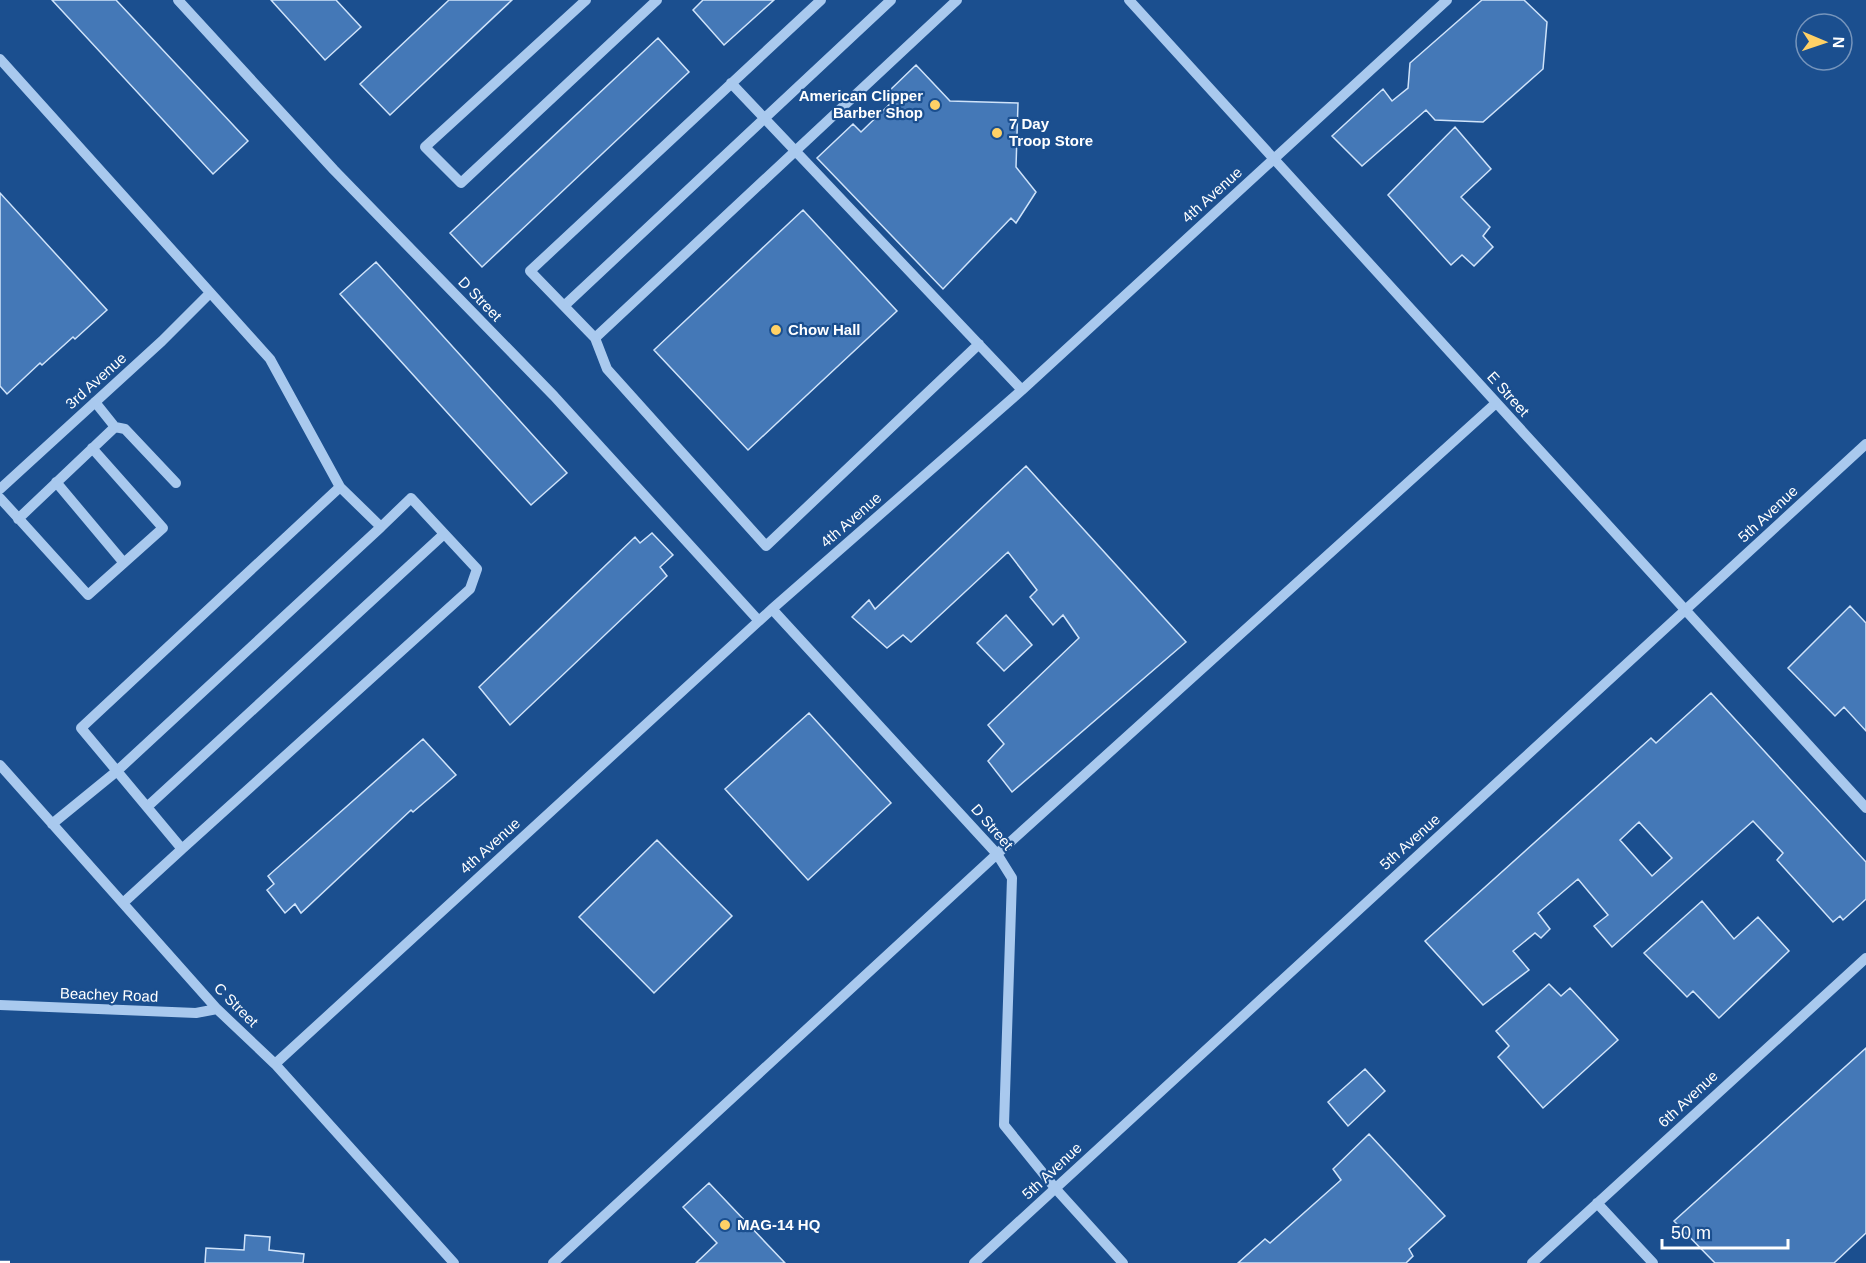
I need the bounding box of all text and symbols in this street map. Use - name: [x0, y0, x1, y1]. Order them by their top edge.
- north arrow: [1794, 12, 1854, 72]
- text: N: [1830, 36, 1847, 49]
- place label: American Clipper Barber Shop: [799, 87, 923, 121]
- marker: American Clipper Barber Shop: [928, 98, 942, 112]
- place label: 7 Day Troop Store: [1009, 115, 1093, 149]
- marker: 7 Day Troop Store: [990, 126, 1004, 140]
- street label: 4th Avenue: [1178, 163, 1245, 226]
- street label: D Street: [455, 273, 506, 325]
- place label: Chow Hall: [788, 321, 861, 338]
- marker: Chow Hall: [769, 323, 783, 337]
- street label: 3rd Avenue: [62, 349, 129, 412]
- street label: E Street: [1484, 368, 1533, 420]
- street label: 5th Avenue: [1735, 482, 1801, 545]
- street label: 4th Avenue: [817, 489, 884, 551]
- street label: D Street: [968, 800, 1017, 854]
- street label: 5th Avenue: [1376, 810, 1443, 873]
- street label: 4th Avenue: [456, 814, 523, 877]
- street label: C Street: [211, 979, 262, 1031]
- street label: Beachey Road: [60, 984, 158, 1005]
- street label: 6th Avenue: [1655, 1067, 1721, 1130]
- street label: 5th Avenue: [1019, 1139, 1085, 1202]
- scale bar: [1662, 1212, 1788, 1250]
- place label: MAG-14 HQ: [737, 1216, 821, 1233]
- marker: MAG-14 HQ: [718, 1218, 732, 1232]
- text: 50 m: [1671, 1223, 1711, 1243]

